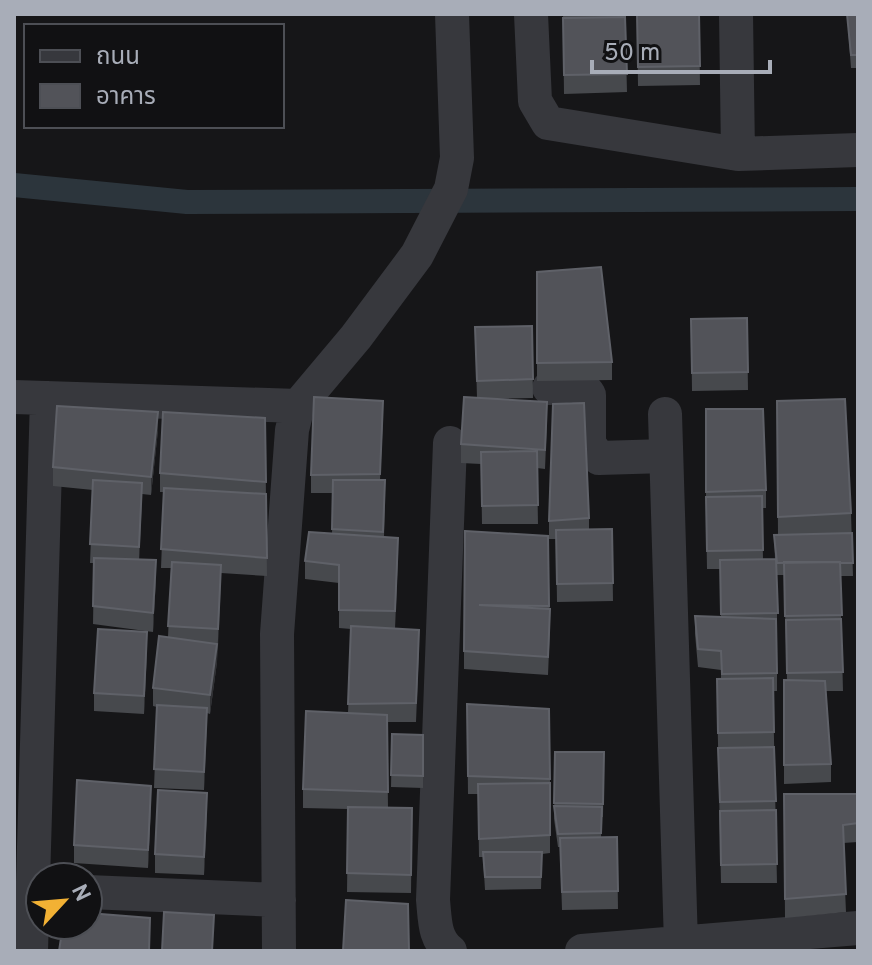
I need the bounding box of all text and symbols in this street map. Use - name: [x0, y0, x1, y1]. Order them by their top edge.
- legend: [24, 24, 284, 128]
- scale bar: [592, 24, 770, 74]
- text: 50 m: [604, 39, 660, 69]
- text: ถนน: [96, 43, 140, 73]
- text: อาคาร: [96, 83, 156, 113]
- north arrow: [24, 861, 104, 941]
- text: N: [64, 880, 95, 906]

